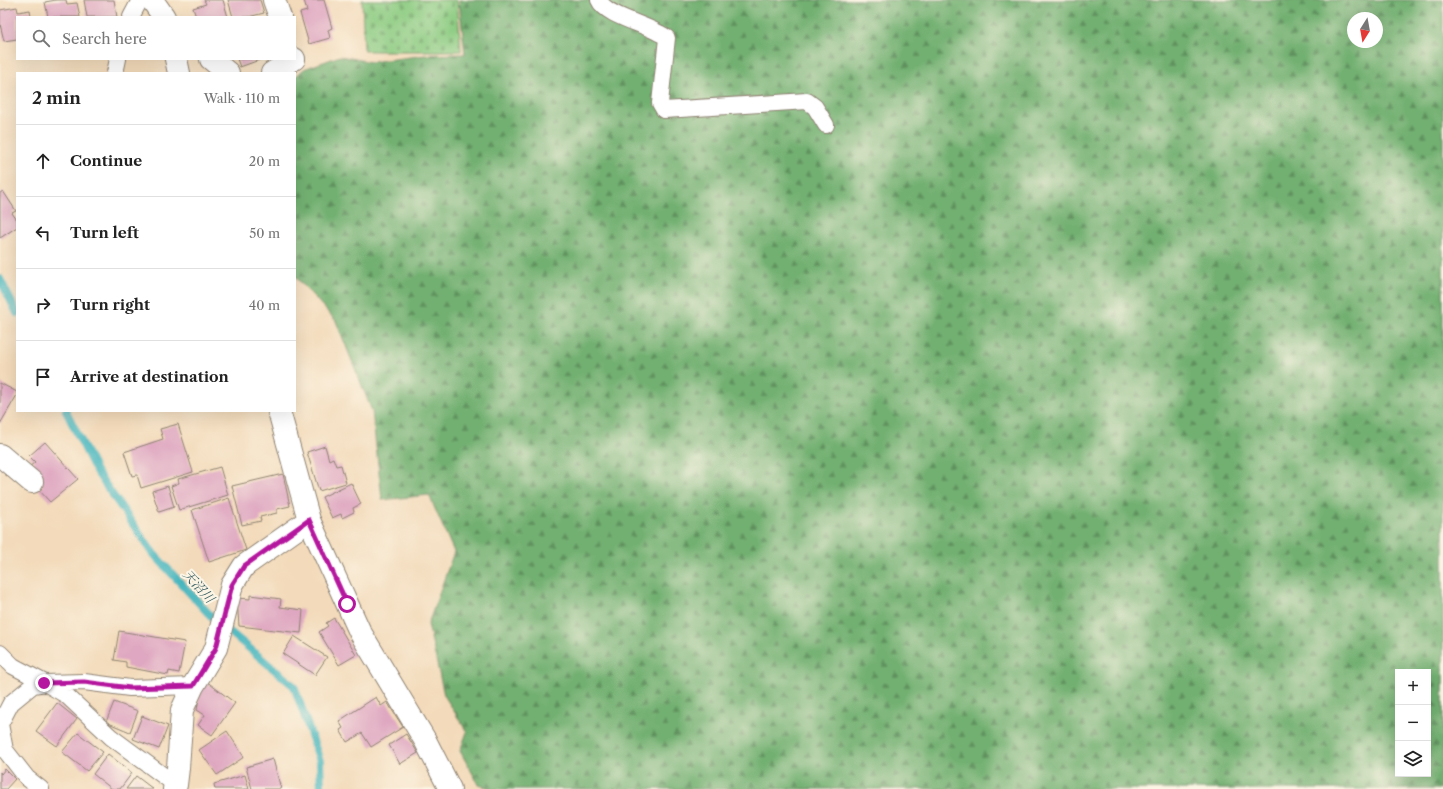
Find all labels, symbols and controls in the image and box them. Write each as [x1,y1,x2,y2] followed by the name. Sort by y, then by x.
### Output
[1347,12,1383,48] north arrow
[16,16,296,60] search box
[30,27,52,49] icon: search
[62,29,147,48] text: Search here
[32,88,81,108] text: 2 min
[204,90,280,106] text: Walk · 110 m
[32,150,54,172] icon: ahead
[70,151,142,170] text: Continue
[249,153,280,169] text: 20 m
[32,222,54,244] icon: left
[70,223,139,242] text: Turn left
[249,225,280,241] text: 50 m
[32,294,54,316] icon: right
[70,295,150,314] text: Turn right
[249,297,280,313] text: 40 m
[32,366,54,388] icon: arrive
[70,367,229,386] text: Arrive at destination
[180,566,219,607] water label: 天沼川
[338,595,356,613] route start
[1395,669,1431,777] map controls
[1395,669,1431,705] button: +
[35,674,53,692] route end
[1395,705,1431,741] button: −
[1395,741,1431,777] button: layers

